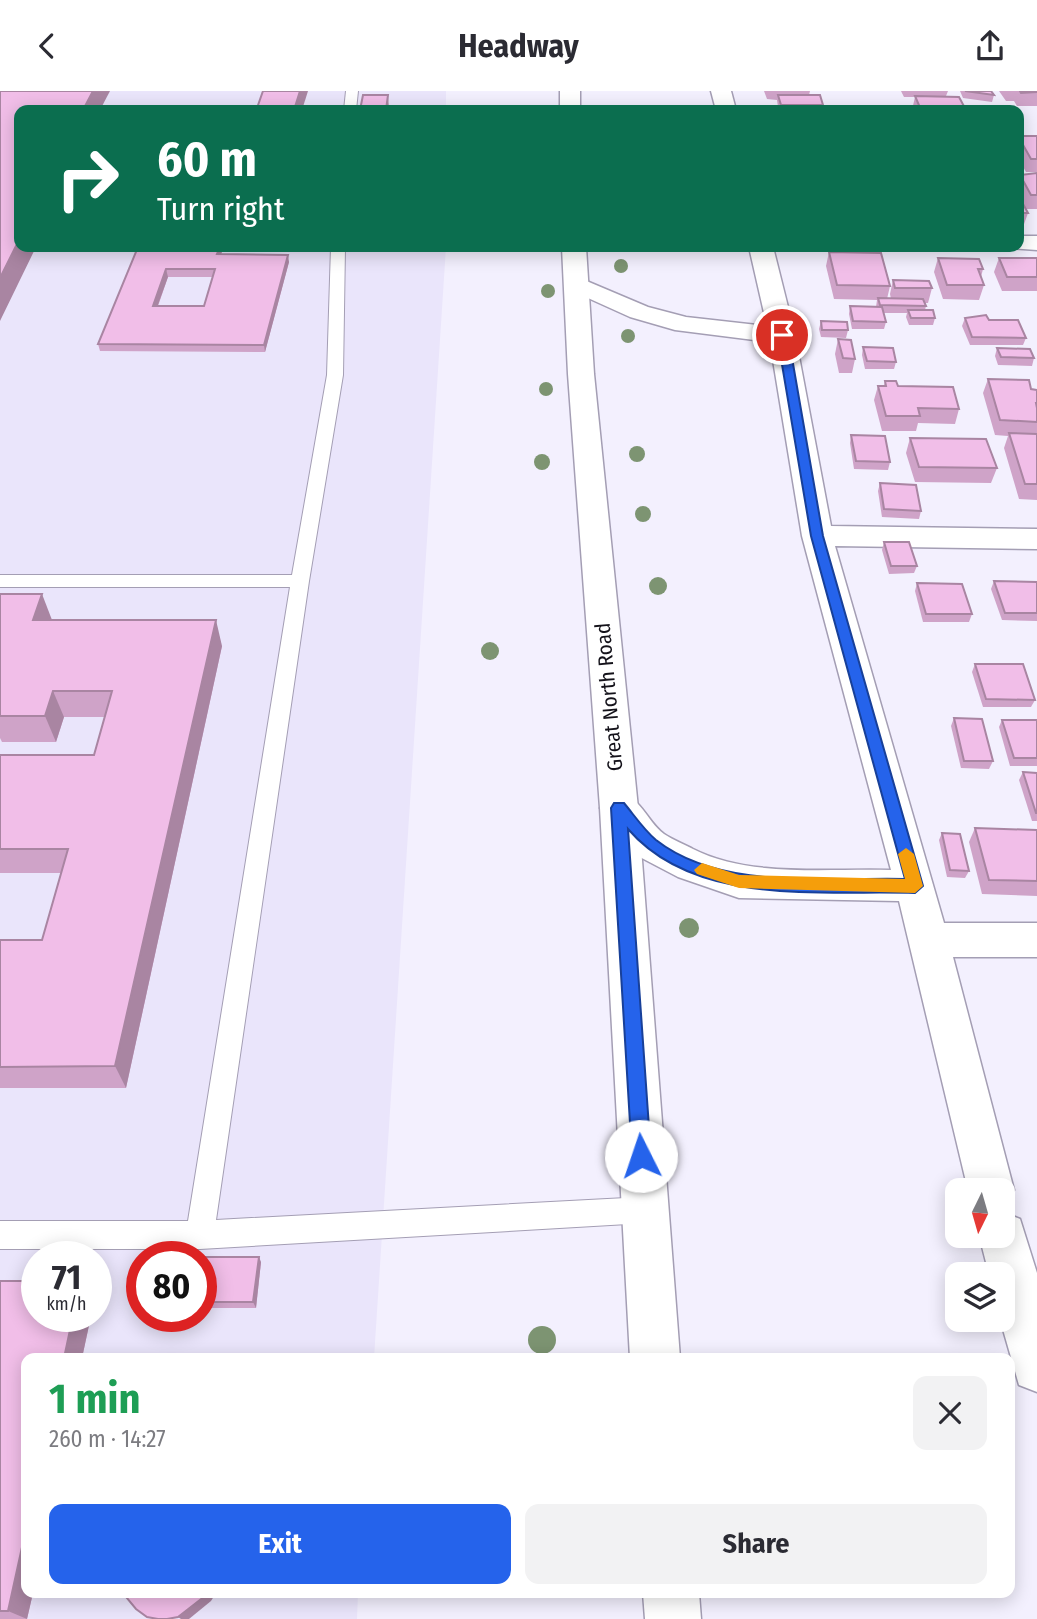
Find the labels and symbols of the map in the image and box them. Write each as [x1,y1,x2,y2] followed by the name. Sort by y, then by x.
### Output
[752,305,812,365] pin
[590,622,628,772] street label: Great North Road
[604,1119,678,1193] position arrow
[945,1178,1015,1248] north arrow
[126,1241,217,1332] speed limit sign: 80

